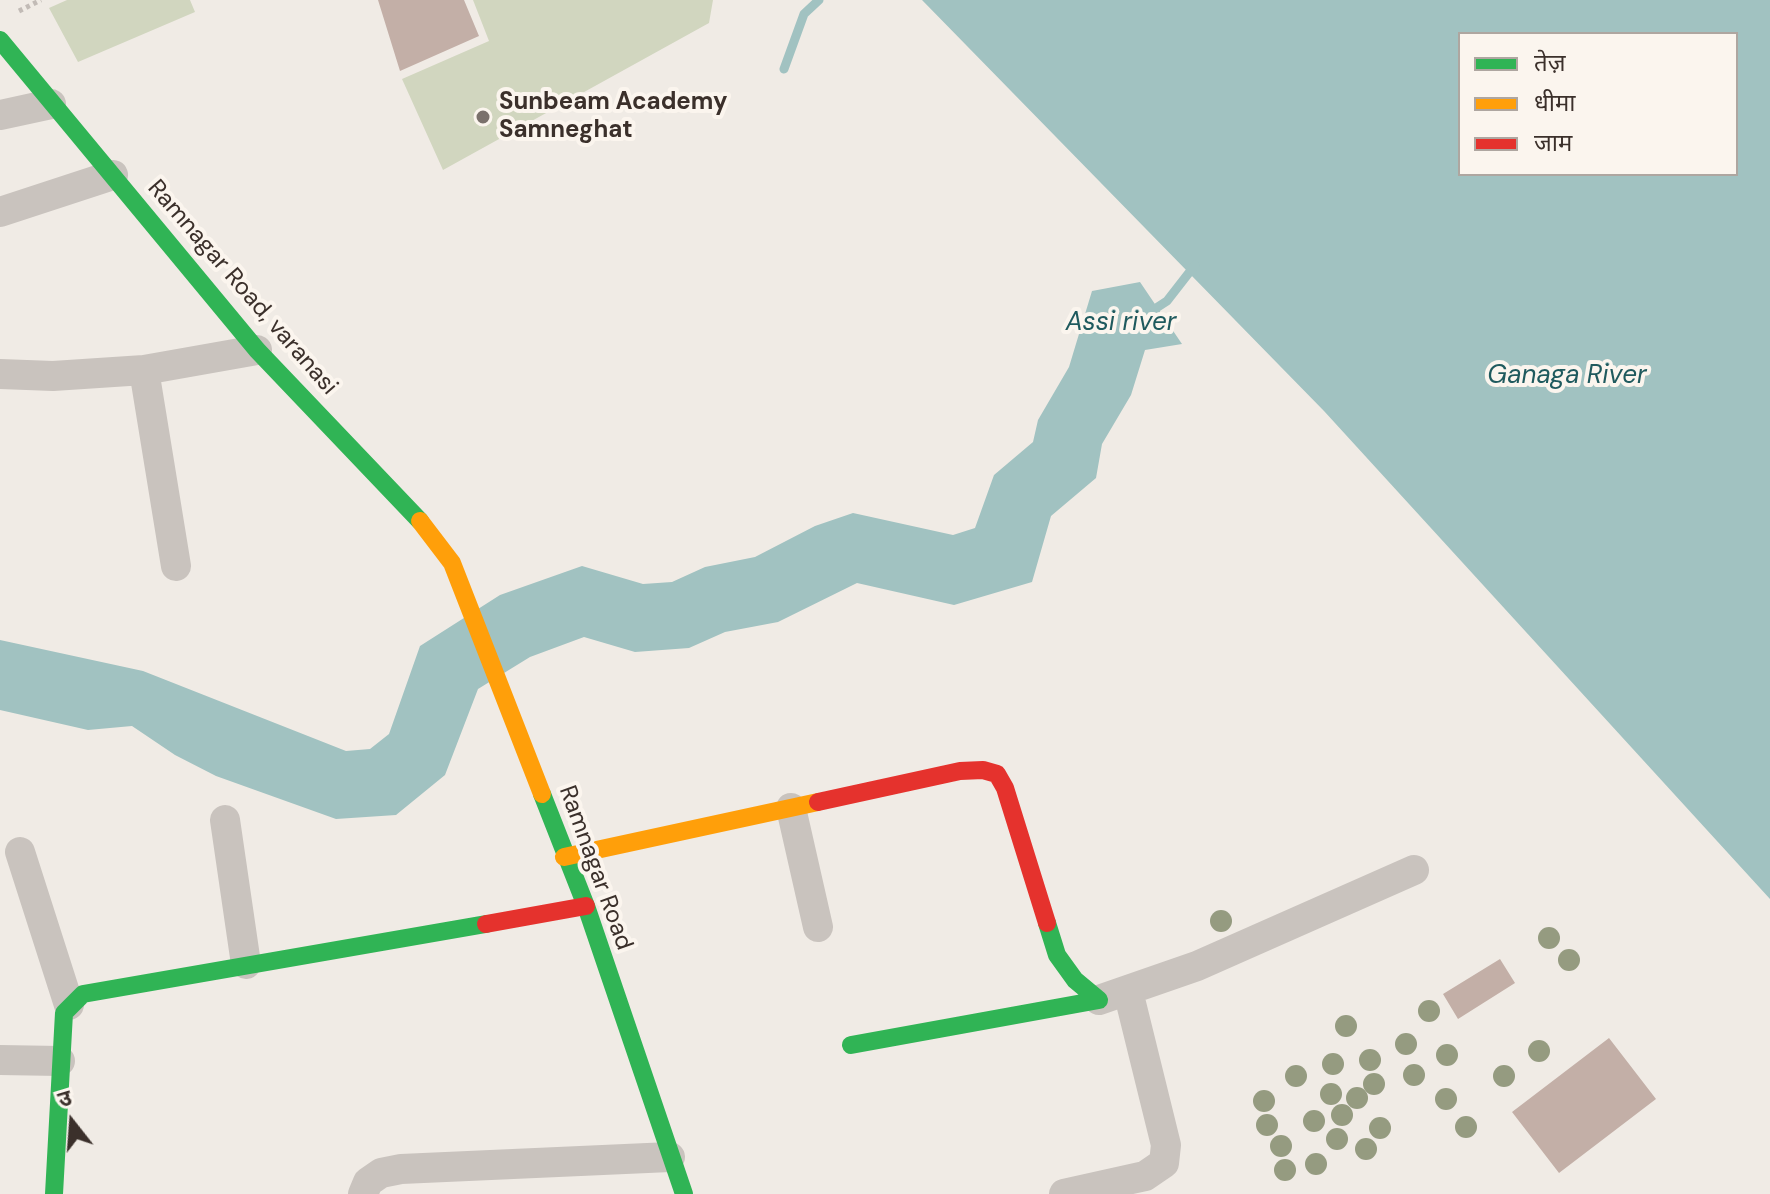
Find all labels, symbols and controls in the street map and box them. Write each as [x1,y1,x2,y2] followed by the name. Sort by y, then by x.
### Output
[1458,32,1738,176] legend
[1534,47,1566,78] text: तेज़
[1534,87,1576,118] text: धीमा
[499,89,727,145] place label: Sunbeam Academy Samneghat
[474,108,492,126] marker: Sunbeam Academy Samneghat
[1534,127,1572,158] text: जाम
[141,175,343,401] street label: Ramnagar Road, varanasi
[1066,307,1176,339] water label: Assi river
[1487,360,1647,392] water label: Ganaga River
[552,782,638,954] street label: Ramnagar Road
[32,1082,112,1162] north arrow
[54,1083,75,1114] text: उ

